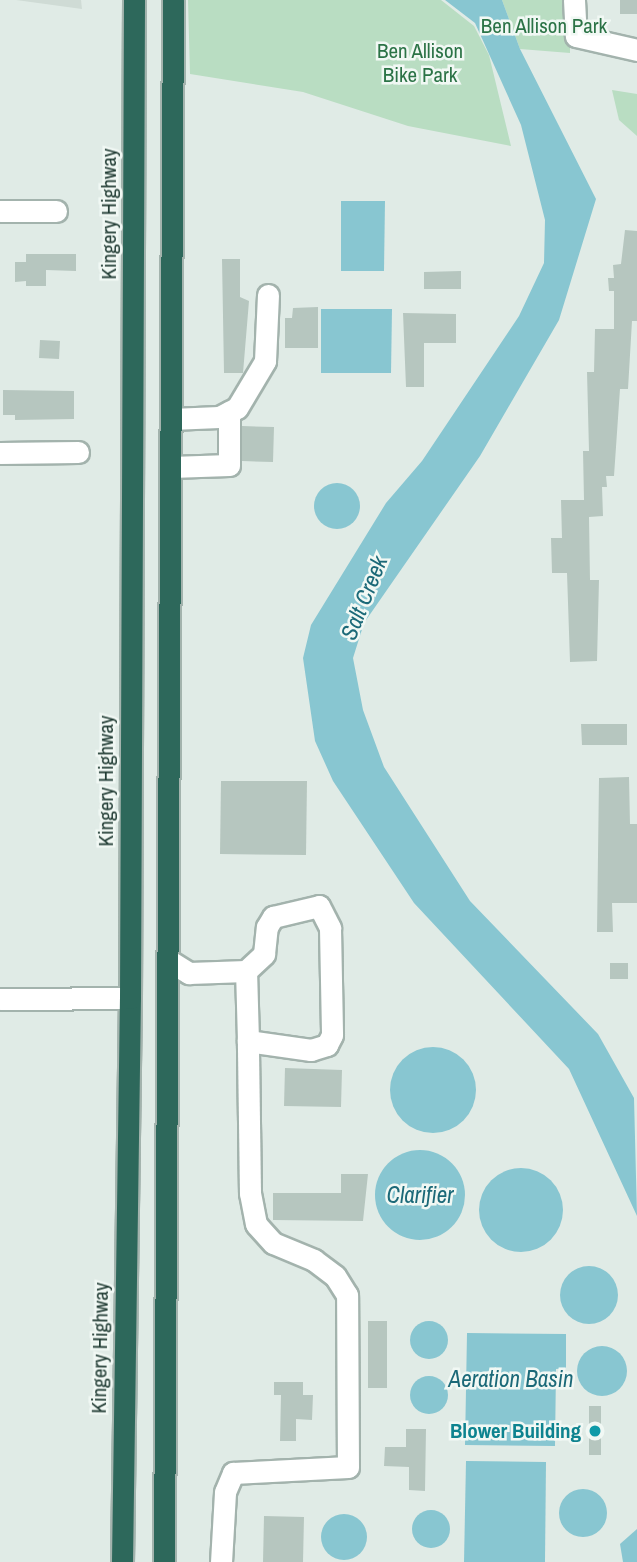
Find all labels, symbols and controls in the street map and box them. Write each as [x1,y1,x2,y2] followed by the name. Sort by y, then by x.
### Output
[480,13,608,39] park label: Ben Allison Park
[376,38,464,88] park label: Ben Allison Bike Park
[96,148,122,280] street label: Kingery Highway
[335,552,393,644] water label: Salt Creek
[93,715,119,847] street label: Kingery Highway
[386,1181,454,1209] water label: Clarifier
[86,1282,114,1414] street label: Kingery Highway
[449,1365,573,1393] water label: Aeration Basin
[450,1418,581,1444] place label: Blower Building
[587,1423,603,1439] marker: Blower Building

